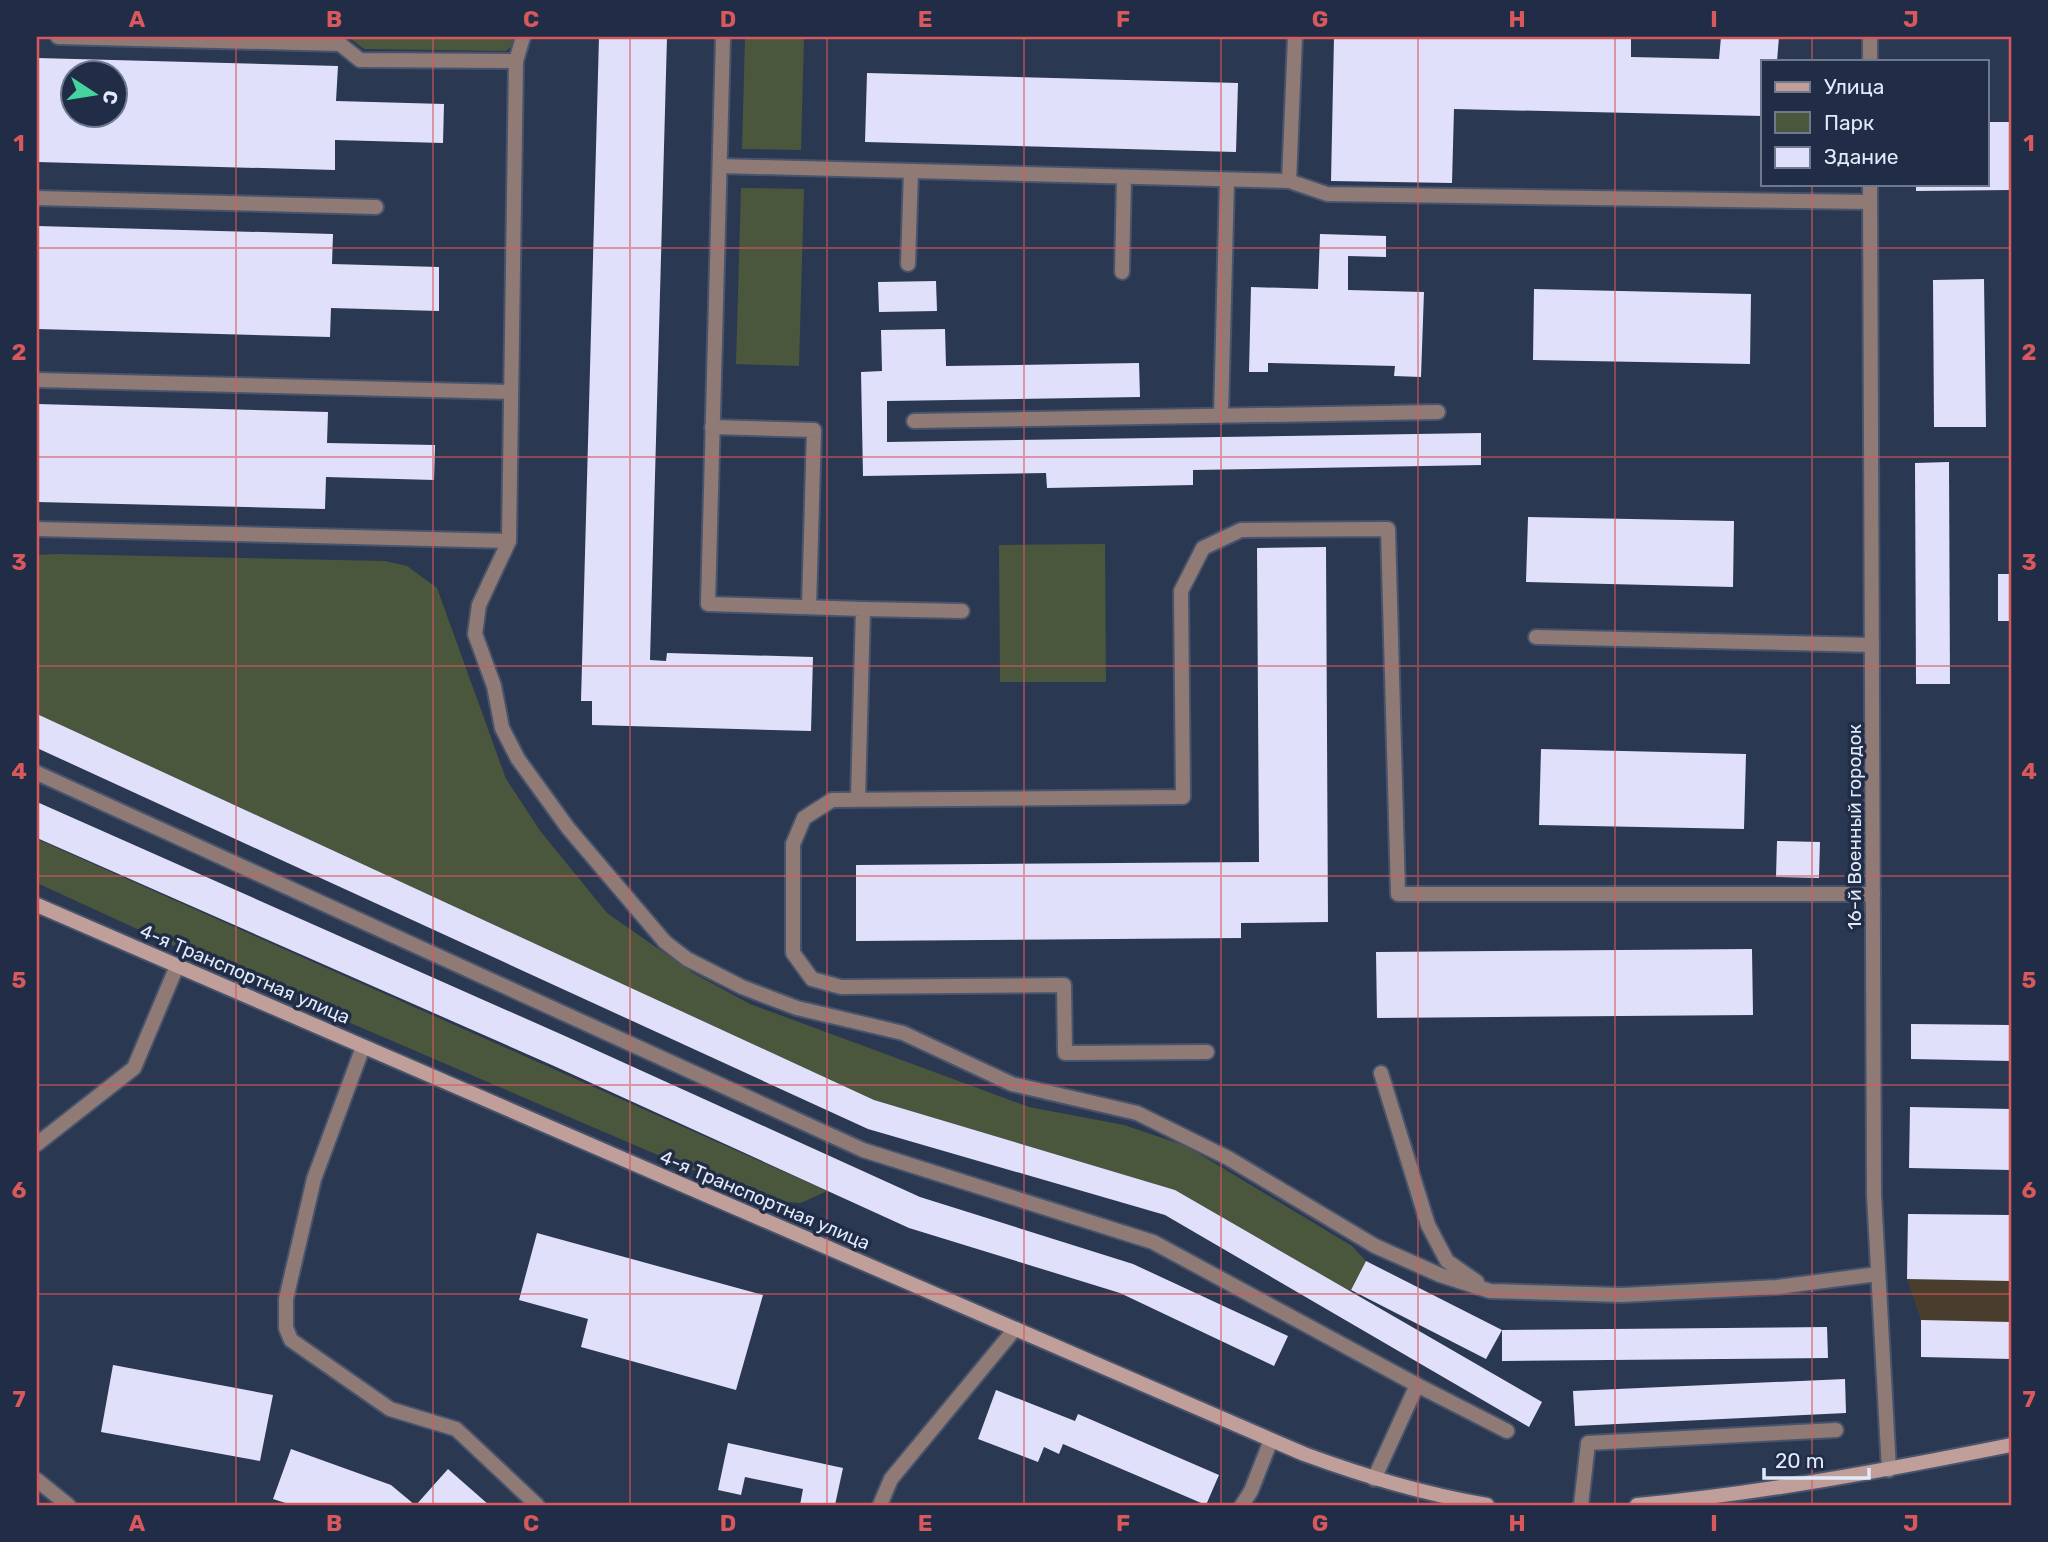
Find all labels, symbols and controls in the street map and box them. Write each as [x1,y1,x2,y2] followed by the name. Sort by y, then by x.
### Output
[129,5,146,33] text: A
[326,5,342,33] text: B
[523,5,539,33] text: C
[720,5,736,33] text: D
[918,5,932,33] text: E
[1116,5,1130,33] text: F
[1312,5,1328,33] text: G
[1508,5,1526,33] text: H
[1710,5,1718,33] text: I
[1903,5,1919,33] text: J
[60,60,130,130] north arrow
[1761,60,1988,186] legend
[1824,74,1884,99] text: Улица
[98,89,123,106] text: С
[1824,110,1874,135] text: Парк
[13,129,25,157] text: 1
[2023,129,2035,157] text: 1
[1824,144,1899,169] text: Здание
[12,338,26,366] text: 2
[2022,338,2036,366] text: 2
[11,548,27,576] text: 3
[2021,548,2037,576] text: 3
[1843,724,1866,930] street label: 16-й Военный городок
[11,757,27,785] text: 4
[2021,757,2037,785] text: 4
[137,919,353,1029] street label: 4-я Транспортная улица
[12,966,27,994] text: 5
[2022,966,2037,994] text: 5
[657,1145,873,1255] street label: 4-я Транспортная улица
[12,1176,27,1204] text: 6
[2022,1176,2037,1204] text: 6
[12,1385,26,1413] text: 7
[2022,1385,2036,1413] text: 7
[1764,1437,1870,1481] scale bar
[1775,1448,1824,1473] text: 20 m
[129,1509,146,1537] text: A
[326,1509,342,1537] text: B
[523,1509,539,1537] text: C
[720,1509,736,1537] text: D
[918,1509,932,1537] text: E
[1116,1509,1130,1537] text: F
[1312,1509,1328,1537] text: G
[1508,1509,1526,1537] text: H
[1710,1509,1718,1537] text: I
[1903,1509,1919,1537] text: J

